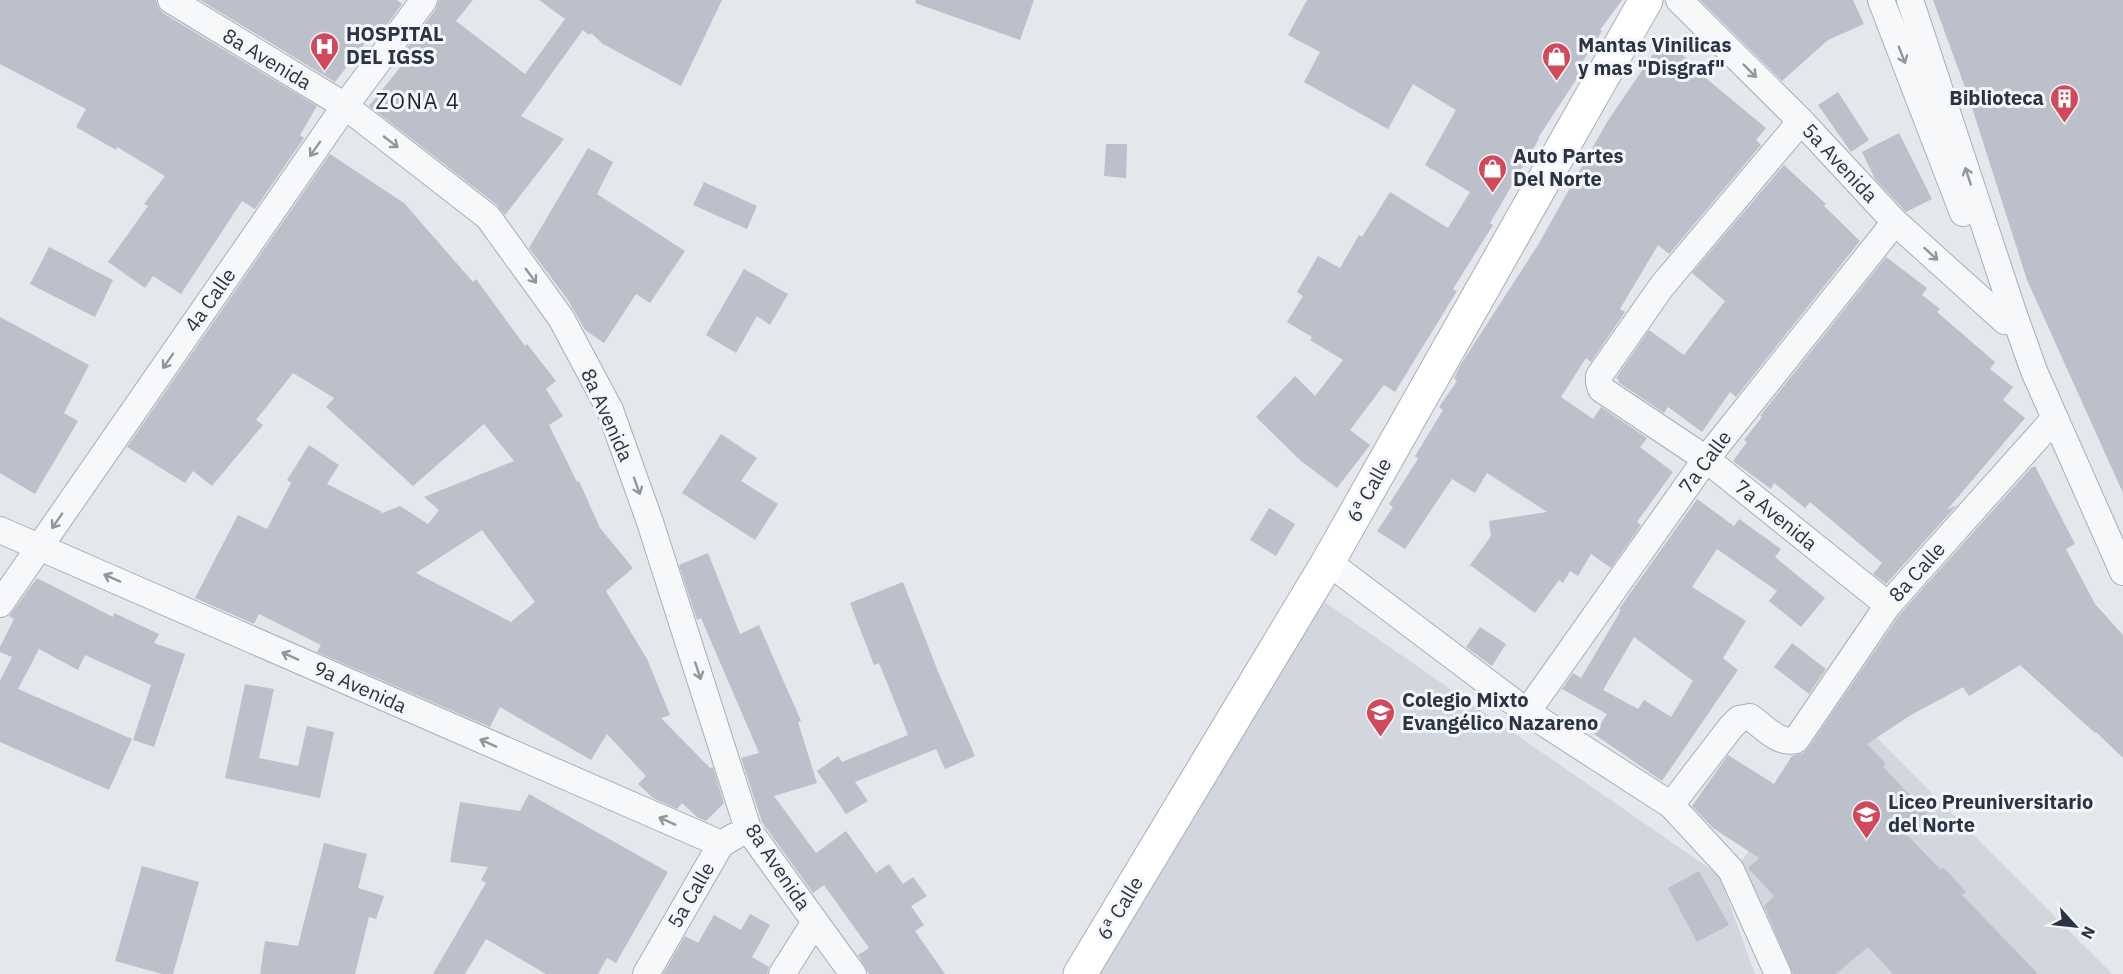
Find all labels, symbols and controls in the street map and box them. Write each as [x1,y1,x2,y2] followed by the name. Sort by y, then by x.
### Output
[346,20,444,70] place label: HOSPITAL DEL IGSS
[218,21,317,96] street label: 8a Avenida
[309,30,341,72] hospital icon: HOSPITAL DEL IGSS
[1578,31,1731,81] place label: Mantas Vinilicas y mas "Disgraf"
[1541,40,1573,82] shop icon: Mantas Vinilicas y mas "Disgraf"
[1897,45,1908,63] one-way arrow
[1743,63,1758,78] one-way arrow
[2049,82,2081,124] building icon: Biblioteca
[1949,84,2044,111] place label: Biblioteca
[375,86,461,115] district label: ZONA 4
[1797,117,1884,208] street label: 5a Avenida
[383,135,399,148] one-way arrow
[309,140,321,156] one-way arrow
[1513,142,1623,192] place label: Auto Partes Del Norte
[1476,152,1508,194] shop icon: Auto Partes Del Norte
[1962,167,1973,186] one-way arrow
[1923,247,1938,261] one-way arrow
[178,262,241,337] street label: 4a Calle
[525,267,537,283] one-way arrow
[162,352,174,368] one-way arrow
[575,364,640,466] street label: 8a Avenida
[1672,425,1737,499] street label: 7a Calle
[1340,453,1397,527] street label: 6ª Calle
[1729,473,1824,556] street label: 7a Avenida
[633,476,644,495] one-way arrow
[51,512,63,528] one-way arrow
[1882,536,1951,608] street label: 8a Calle
[103,572,121,584] one-way arrow
[282,650,300,662] one-way arrow
[309,654,411,719] street label: 9a Avenida
[693,661,704,680] one-way arrow
[1402,686,1598,736] place label: Colegio Mixto Evangélico Nazareno
[1365,696,1397,738] school or university icon: Colegio Mixto Evangélico Nazareno
[480,737,498,748] one-way arrow
[1888,788,2093,838] place label: Liceo Preuniversitario del Norte
[1851,798,1883,840] school or university icon: Liceo Preuniversitario del Norte
[658,815,677,826] one-way arrow
[740,818,817,916] street label: 8a Avenida
[661,857,720,933] street label: 5a Calle
[1090,871,1149,945] street label: 6ª Calle
[2045,896,2105,956] north arrow
[2077,923,2100,943] text: N

